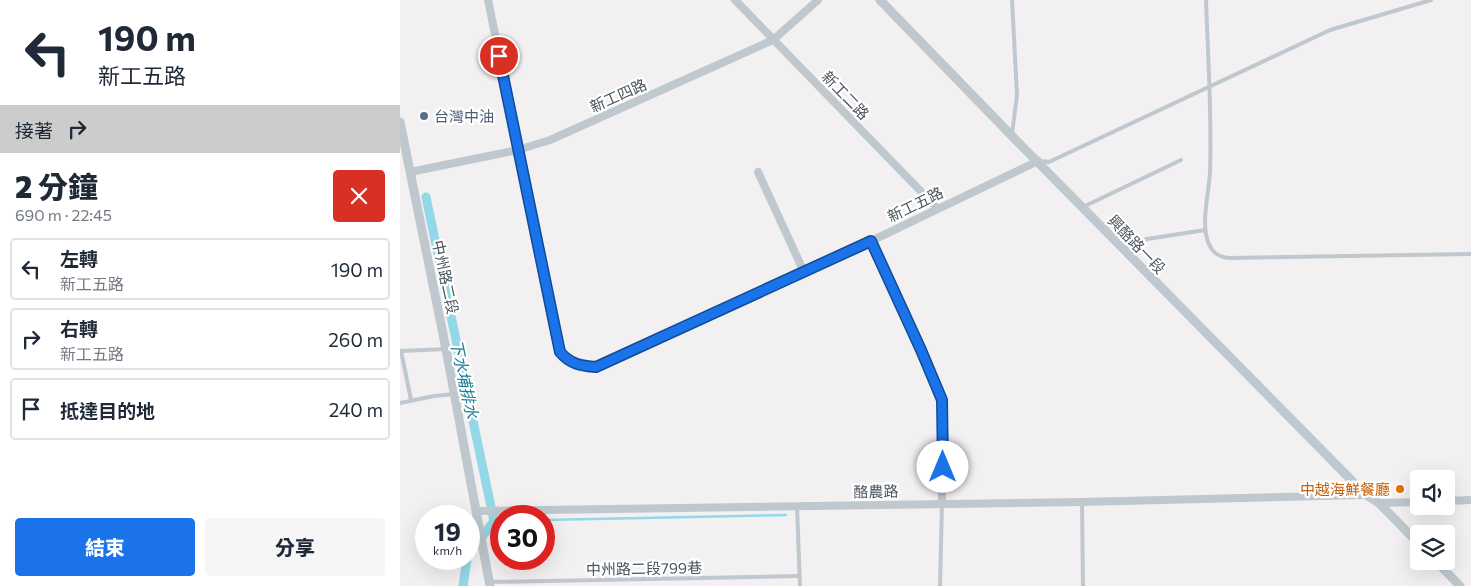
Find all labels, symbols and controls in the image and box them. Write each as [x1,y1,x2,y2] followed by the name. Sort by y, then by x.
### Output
[98,15,196,58] text: 190 m
[15,20,80,85] icon: left
[478,35,520,77] pin
[485,42,513,70] icon: arrive
[98,62,186,89] text: 新工五路
[819,67,873,123] street label: 新工二路
[587,75,649,115] street label: 新工四路
[434,107,494,125] place label: 台灣中油
[418,110,430,122] marker: 台灣中油
[63,115,91,143] icon: right
[15,119,53,142] text: 接著
[15,167,98,204] text: 2 分鐘
[333,170,385,222] button: close
[884,183,946,225] street label: 新工五路
[15,205,112,224] text: 690 m · 22:45
[1104,211,1170,277] street label: 興酪路一段
[429,238,463,316] street label: 中州路二段
[60,247,98,270] text: 左轉
[17,255,45,283] icon: left
[331,258,383,281] text: 190 m
[60,274,124,293] text: 新工五路
[60,317,98,340] text: 右轉
[17,325,45,353] icon: right
[328,328,383,351] text: 260 m
[447,338,483,421] water label: 下水埔排水
[60,344,124,363] text: 新工五路
[17,395,45,423] icon: arrive
[329,398,383,421] text: 240 m
[60,399,155,422] text: 抵達目的地
[916,440,968,492] position arrow
[1410,470,1455,570] map controls
[1410,470,1455,515] button: sound
[1300,480,1390,498] place label: 中越海鮮餐廳
[853,482,899,500] street label: 酪農路
[1394,483,1406,495] marker: 中越海鮮餐廳
[490,505,555,570] speed limit sign: 30
[434,516,461,546] text: 19
[15,518,195,576] button: 結束
[205,518,385,576] button: 分享
[1410,525,1455,570] button: layers
[433,543,462,557] text: km/h
[586,558,702,578] street label: 中州路二段799巷

